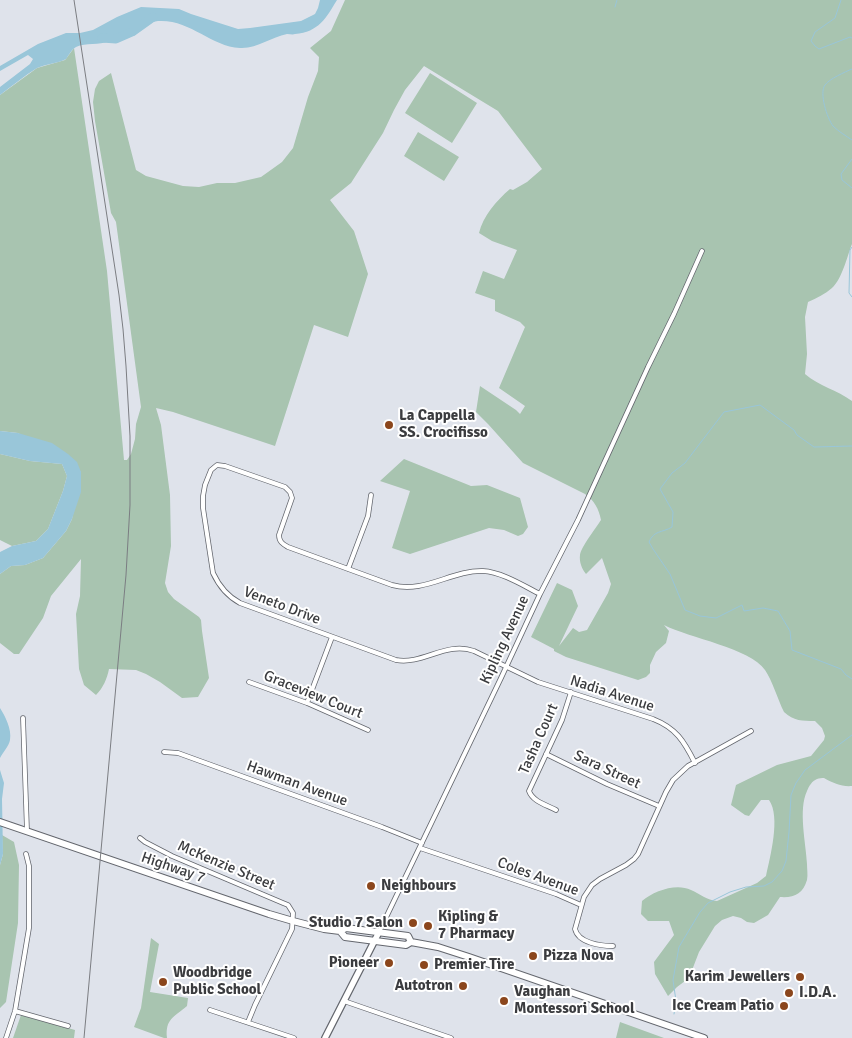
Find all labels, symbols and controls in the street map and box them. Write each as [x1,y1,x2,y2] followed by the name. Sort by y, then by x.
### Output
[399,407,488,442] place label: La Cappella SS. Crocifisso
[383,419,395,431] marker: La Cappella SS. Crocifisso
[241,583,323,629] street label: Veneto Drive
[477,593,533,687] street label: Kipling Avenue
[261,667,365,723] street label: Graceview Court
[568,672,656,716] street label: Nadia Avenue
[515,701,563,777] street label: Tasha Court
[571,747,643,793] street label: Sara Street
[244,757,350,811] street label: Hawman Avenue
[175,837,277,895] street label: McKenzie Street
[139,849,207,887] street label: Highway 7
[495,854,581,900] street label: Coles Avenue
[381,877,456,895] place label: Neighbours
[365,880,377,892] marker: Neighbours
[438,908,514,943] place label: Kipling & 7 Pharmacy
[309,914,403,932] place label: Studio 7 Salon
[407,917,419,929] marker: Studio 7 Salon
[422,920,434,932] marker: Kipling & 7 Pharmacy
[543,947,614,965] place label: Pizza Nova
[527,950,539,962] marker: Pizza Nova
[329,954,379,972] place label: Pioneer
[434,956,514,974] place label: Premier Tire
[383,957,395,969] marker: Pioneer
[418,959,430,971] marker: Premier Tire
[173,964,261,999] place label: Woodbridge Public School
[685,968,790,986] place label: Karim Jewellers
[794,971,806,983] marker: Karim Jewellers
[157,976,169,988] marker: Woodbridge Public School
[395,977,453,995] place label: Autotron
[457,980,469,992] marker: Autotron
[514,983,635,1018] place label: Vaughan Montessori School
[799,984,837,1002] place label: I.D.A.
[783,987,795,999] marker: I.D.A.
[498,995,510,1007] marker: Vaughan Montessori School
[672,997,774,1015] place label: Ice Cream Patio
[778,1000,790,1012] marker: Ice Cream Patio

